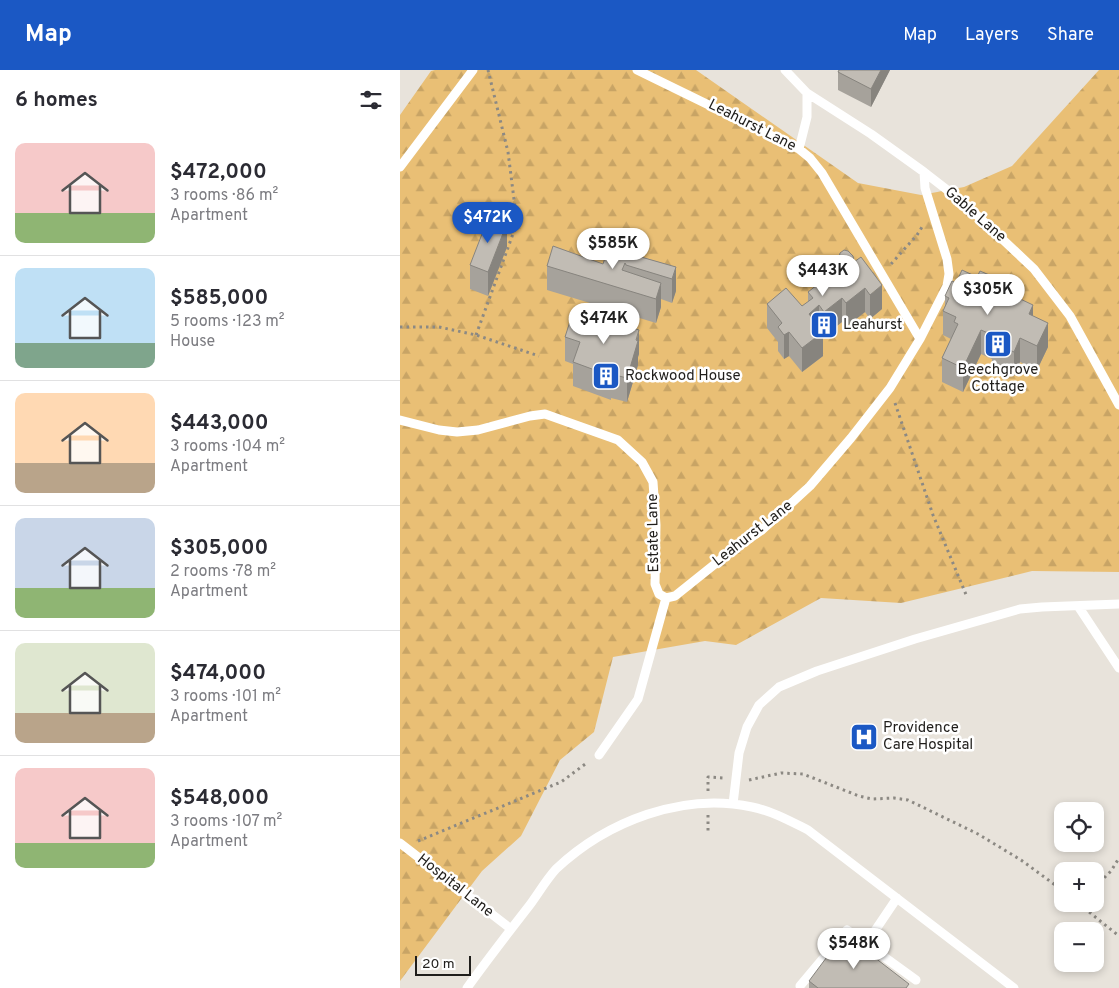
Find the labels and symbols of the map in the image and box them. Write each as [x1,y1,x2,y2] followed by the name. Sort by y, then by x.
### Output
[705,96,799,156] street label: Leahurst Lane
[940,183,1010,247] street label: Gable Lane
[453,202,523,244] pin: $472K
[578,228,648,270] pin: $585K
[788,254,858,297] pin: $443K
[953,274,1023,316] pin: $305K
[569,302,639,345] pin: $474K
[809,310,839,340] building icon: Leahurst
[843,316,903,335] place label: Leahurst
[983,329,1013,359] building icon: Beechgrove Cottage
[591,361,621,391] building icon: Rockwood House
[958,361,1038,397] place label: Beechgrove Cottage
[625,367,741,386] place label: Rockwood House
[644,493,664,573] street label: Estate Lane
[709,497,797,571] street label: Leahurst Lane
[883,719,973,755] place label: Providence Care Hospital
[849,722,879,752] hospital icon: Providence Care Hospital
[413,850,497,922] street label: Hospital Lane
[819,928,889,970] pin: $548K
[415,953,471,976] scale bar

